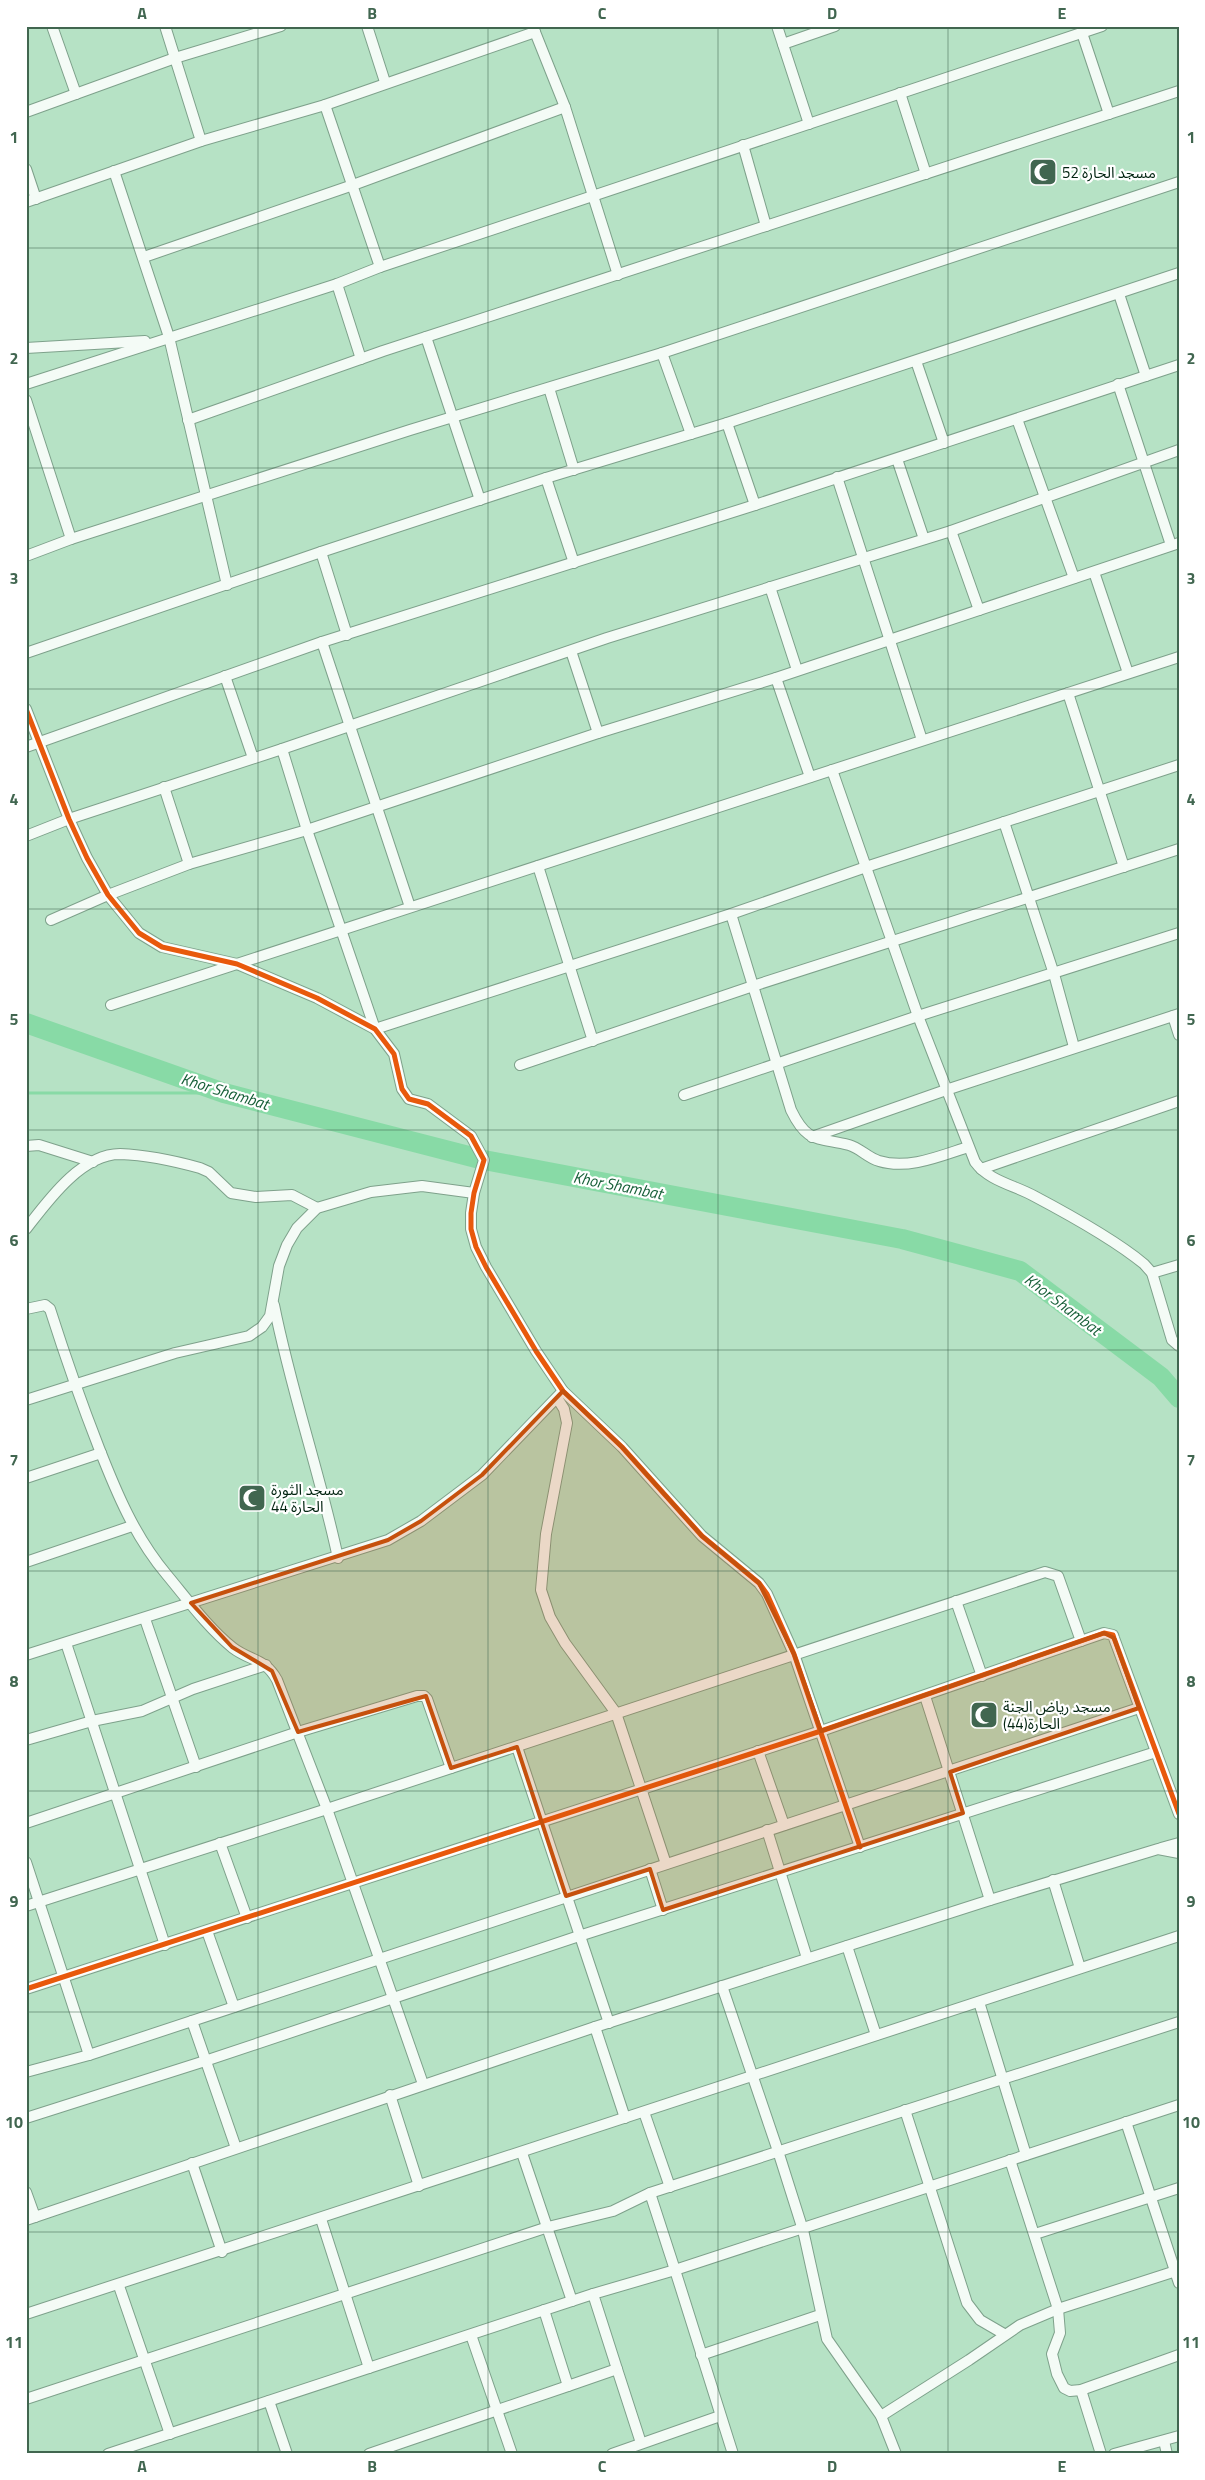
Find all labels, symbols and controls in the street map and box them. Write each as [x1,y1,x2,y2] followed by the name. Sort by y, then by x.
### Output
[137,1,147,25] text: A
[367,1,377,25] text: B
[598,1,607,25] text: C
[827,1,837,25] text: D
[1058,1,1067,25] text: E
[10,125,18,149] text: 1
[1187,125,1195,149] text: 1
[1028,157,1058,187] mosque icon: مسجد الحارة 52
[1062,161,1156,184] place label: مسجد الحارة 52
[10,346,18,370] text: 2
[1187,346,1195,370] text: 2
[10,566,18,590] text: 3
[1187,566,1195,590] text: 3
[10,787,19,811] text: 4
[1187,787,1196,811] text: 4
[10,1007,19,1031] text: 5
[1187,1007,1196,1031] text: 5
[178,1066,273,1116] water label: Khor Shambat
[571,1165,666,1206] water label: Khor Shambat
[10,1228,19,1252] text: 6
[1187,1228,1196,1252] text: 6
[1020,1267,1108,1342] water label: Khor Shambat
[10,1448,18,1472] text: 7
[1187,1448,1195,1472] text: 7
[271,1478,344,1518] place label: مسجد الثورة الحارة 44
[237,1483,267,1513] mosque icon: مسجد الثورة الحارة 44
[10,1669,19,1693] text: 8
[1187,1669,1196,1693] text: 8
[1003,1695,1111,1735] place label: مسجد رياض الجنة الحارة(44)
[969,1700,999,1730] mosque icon: مسجد رياض الجنة الحارة(44)
[10,1889,19,1913] text: 9
[1187,1889,1196,1913] text: 9
[5,2110,23,2134] text: 10
[1182,2110,1200,2134] text: 10
[5,2330,23,2354] text: 11
[1182,2330,1200,2354] text: 11
[137,2454,147,2478] text: A
[367,2454,377,2478] text: B
[598,2454,607,2478] text: C
[827,2454,837,2478] text: D
[1058,2454,1067,2478] text: E

